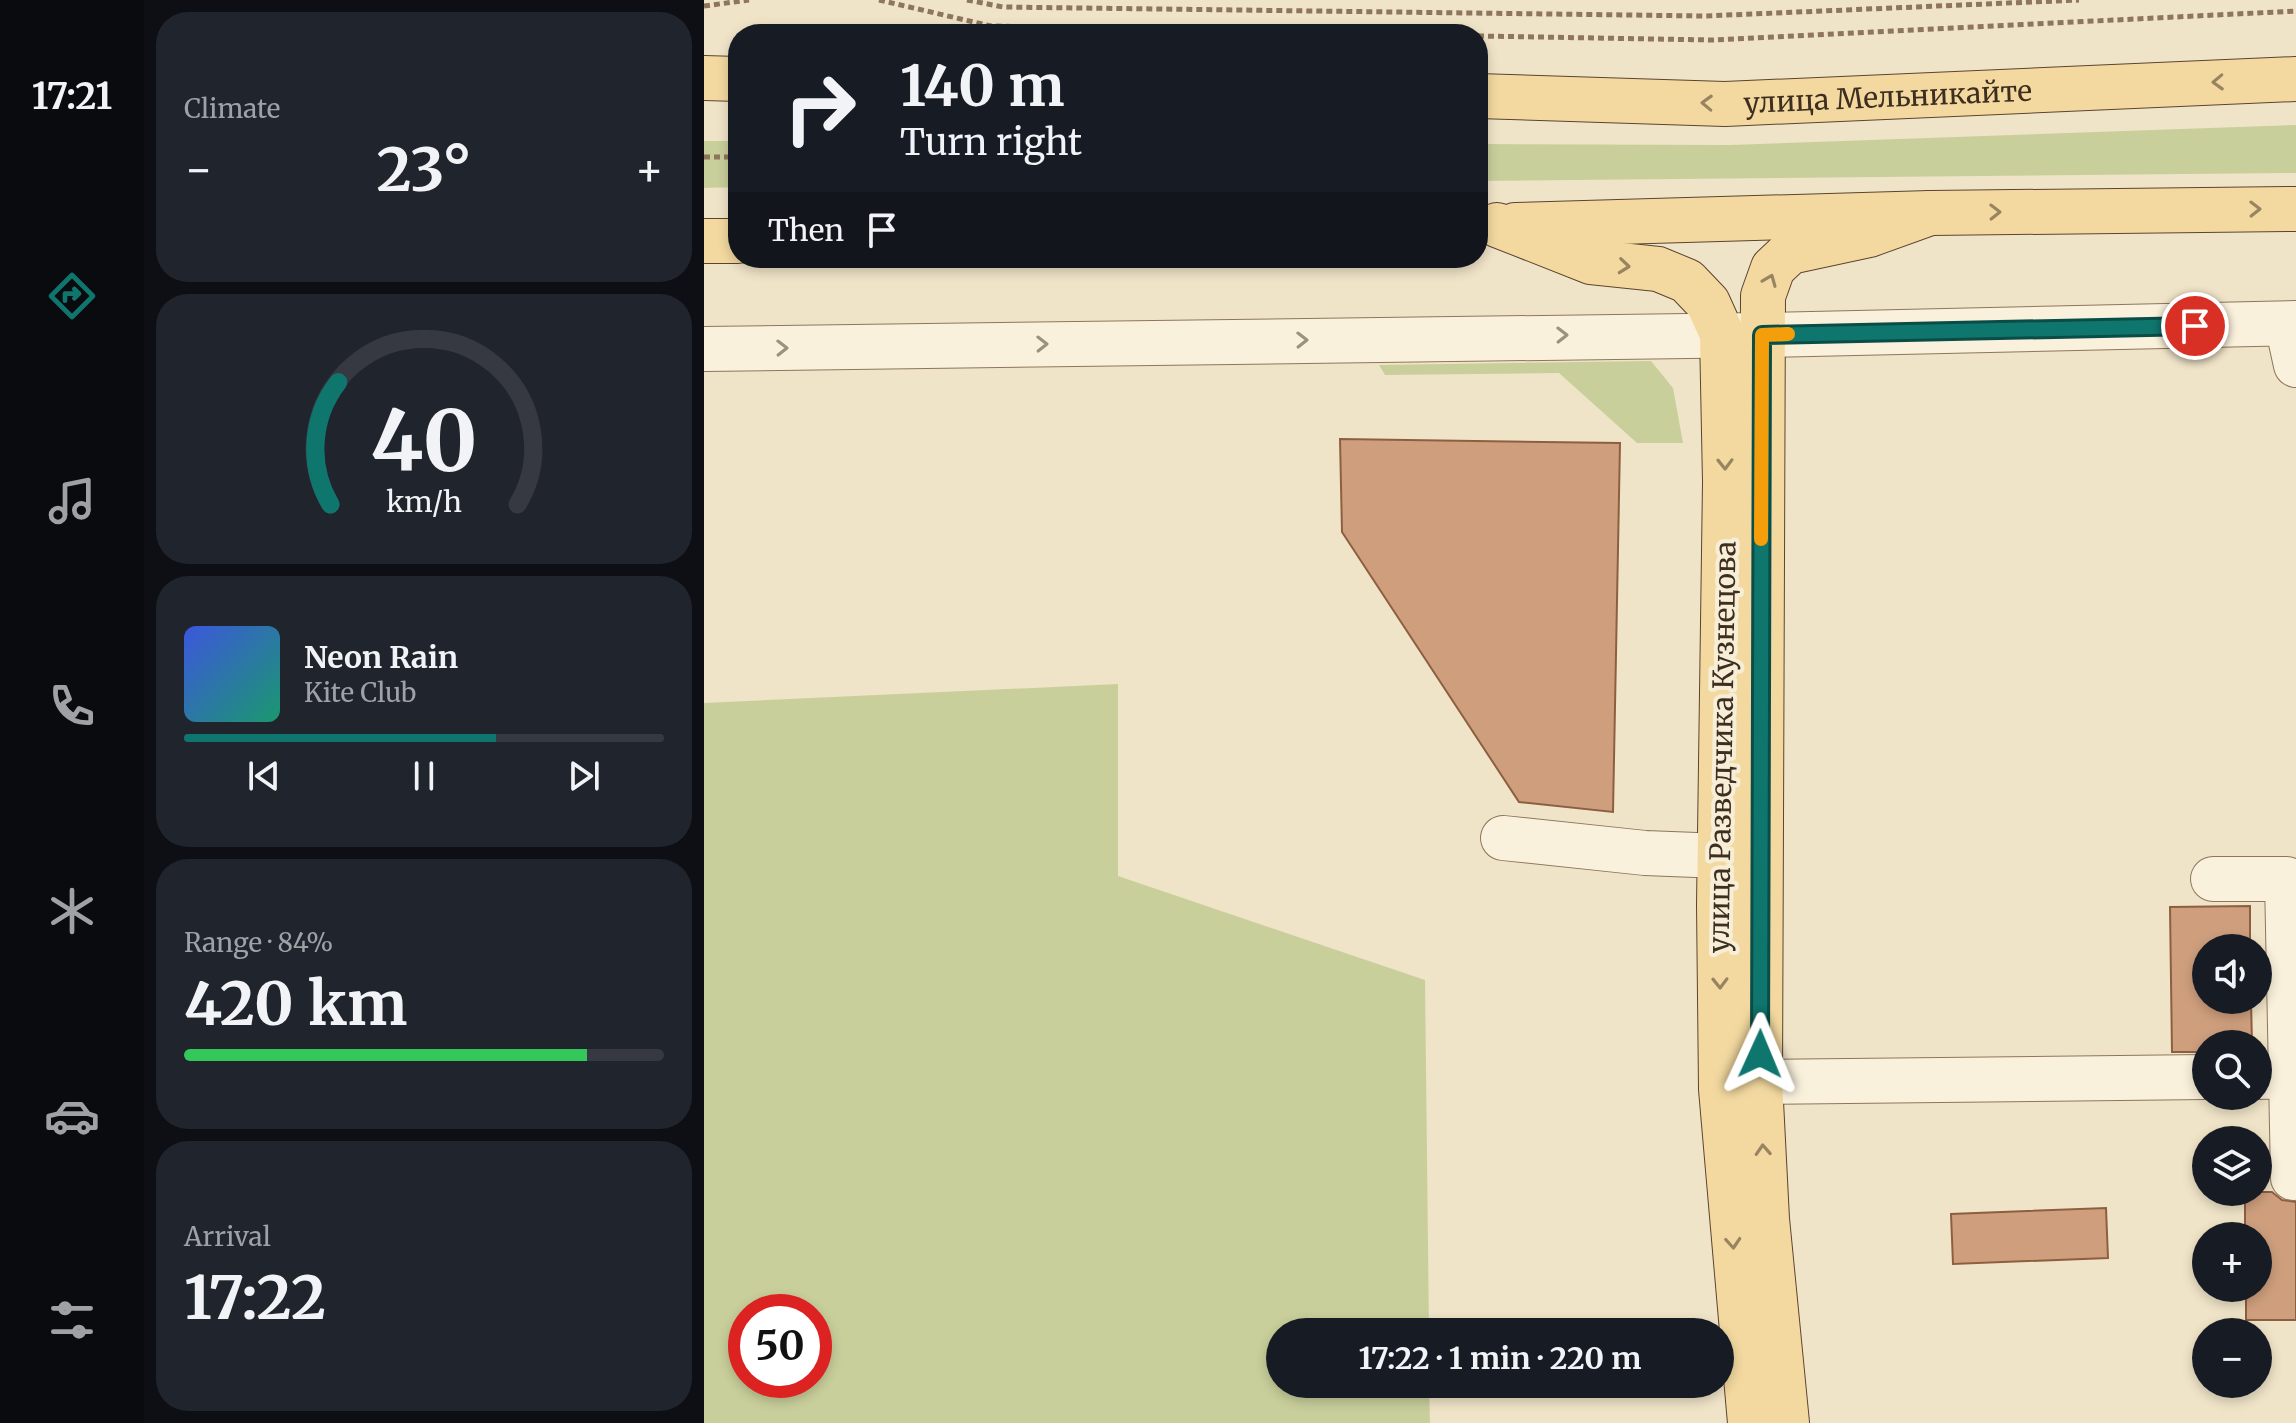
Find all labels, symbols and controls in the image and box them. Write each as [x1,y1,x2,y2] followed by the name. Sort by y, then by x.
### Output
[900,51,1065,121] text: 140 m
[768,56,872,160] icon: right
[1743,73,2033,121] street label: улица Мельникайте
[32,74,112,119] text: 17:21
[2211,74,2224,91] one-way arrow
[184,92,280,125] text: Climate
[1700,94,1713,112] one-way arrow
[900,120,1082,165] text: Turn right
[376,132,472,207] text: 23°
[184,142,213,197] text: −
[635,142,664,197] text: +
[2249,200,2262,218] one-way arrow
[1989,203,2002,221] one-way arrow
[860,208,904,252] icon: arrive
[768,211,844,249] text: Then
[1618,257,1631,274] one-way arrow
[44,268,100,324] icon: directions
[1760,274,1777,288] one-way arrow
[2161,292,2229,360] pin
[2173,304,2217,348] icon: arrive
[1556,327,1569,344] one-way arrow
[1296,331,1309,348] one-way arrow
[1036,335,1049,352] one-way arrow
[776,339,789,357] one-way arrow
[371,389,477,494] text: 40
[1716,458,1734,471] one-way arrow
[44,473,100,529] icon: music
[386,484,462,520] text: km/h
[1700,541,1744,953] street label: улица Разведчика Кузнецова
[304,638,458,676] text: Neon Rain
[304,676,416,709] text: Kite Club
[44,678,100,734] icon: phone
[242,754,286,798] icon: previous
[402,754,446,798] icon: pause
[562,754,606,798] icon: next
[44,883,100,939] icon: climate
[184,926,333,959] text: Range · 84%
[2192,934,2272,1398] map controls
[2192,934,2272,1014] button: sound
[184,966,407,1041] text: 420 km
[1711,977,1729,990] one-way arrow
[1718,1012,1802,1096] position arrow
[2192,1030,2272,1110] button: search
[44,1088,100,1144] icon: car
[2192,1126,2272,1206] button: layers
[1755,1143,1772,1156] one-way arrow
[184,1220,271,1253] text: Arrival
[2192,1222,2272,1302] button: +
[1724,1237,1741,1250] one-way arrow
[184,1260,326,1335] text: 17:22
[44,1292,100,1348] icon: filters
[728,1294,832,1398] speed limit sign: 50
[2192,1318,2272,1398] button: −
[1358,1339,1642,1377] text: 17:22 · 1 min · 220 m

